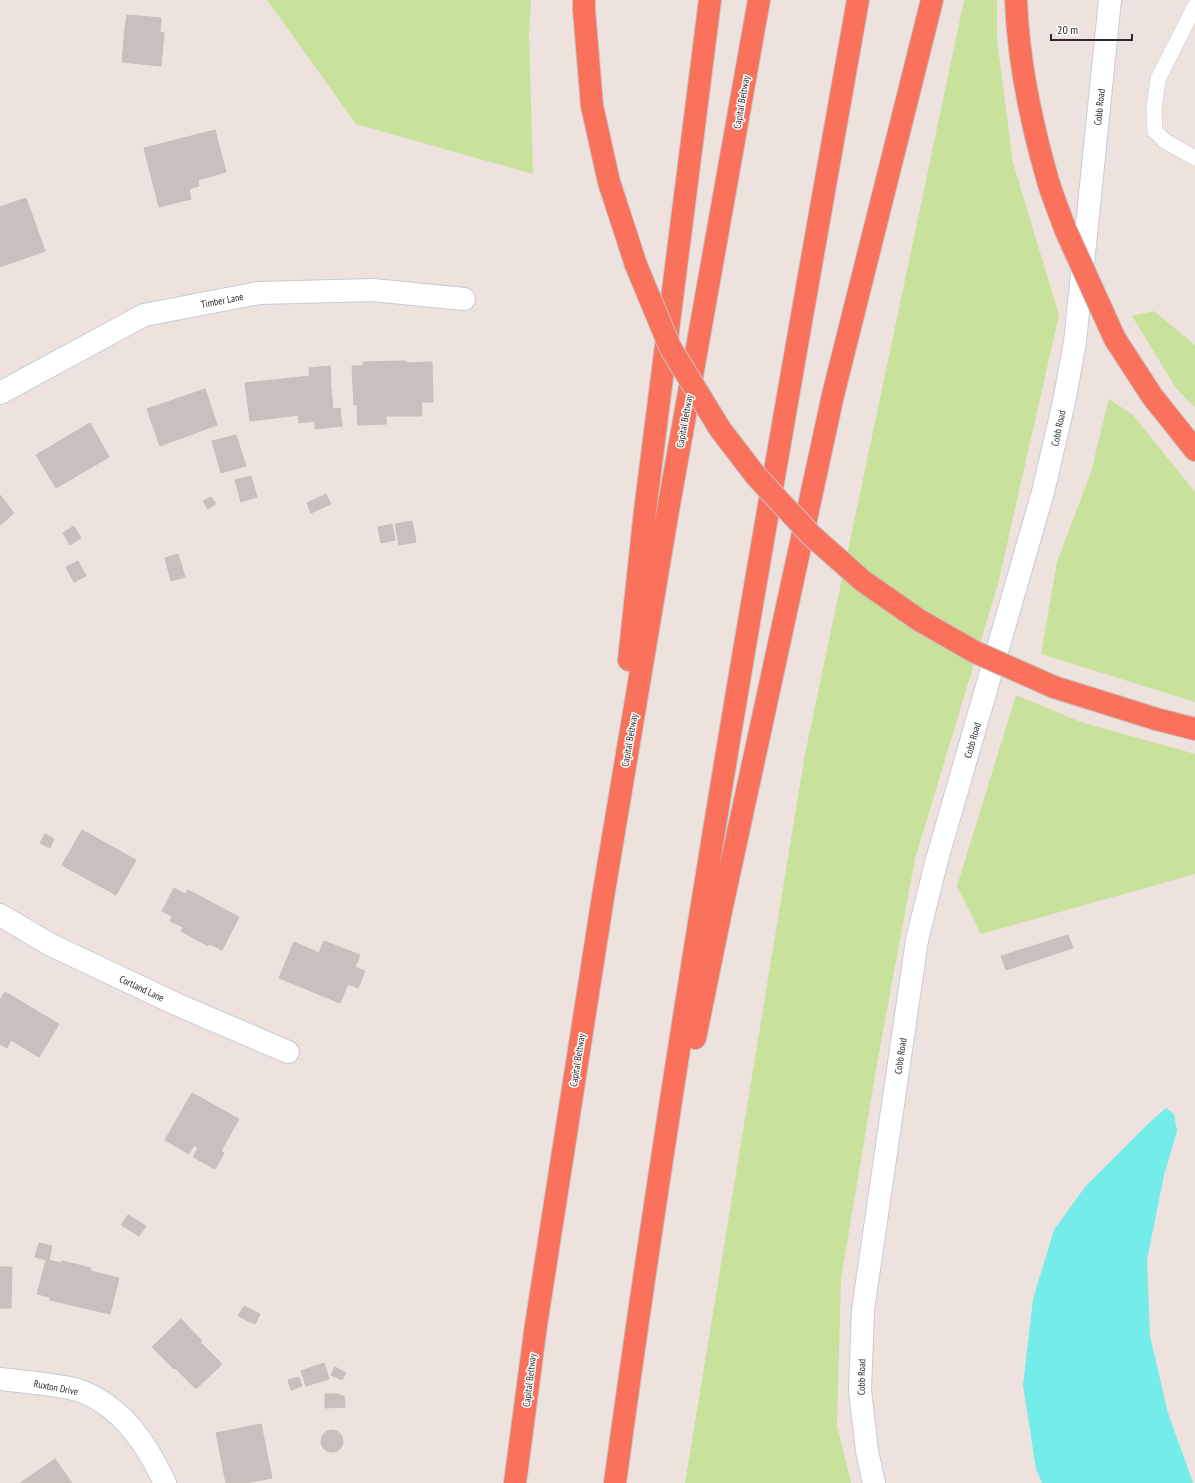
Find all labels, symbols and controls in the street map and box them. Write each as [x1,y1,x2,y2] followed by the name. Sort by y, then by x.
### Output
[1051,16,1132,42] scale bar
[1057,22,1078,37] text: 20 m
[730,74,753,130] street label: Capital Beltway
[1091,88,1108,126] street label: Cobb Road
[200,290,244,311] street label: Timber Lane
[673,393,696,449] street label: Capital Beltway
[1048,409,1069,447] street label: Cobb Road
[618,712,641,768] street label: Capital Beltway
[961,721,984,759] street label: Cobb Road
[117,972,166,1005] street label: Cortland Lane
[567,1032,588,1088] street label: Capital Beltway
[892,1037,909,1075] street label: Cobb Road
[520,1352,539,1408] street label: Capital Beltway
[855,1359,868,1395] street label: Cobb Road
[33,1377,79,1398] street label: Ruxton Drive

